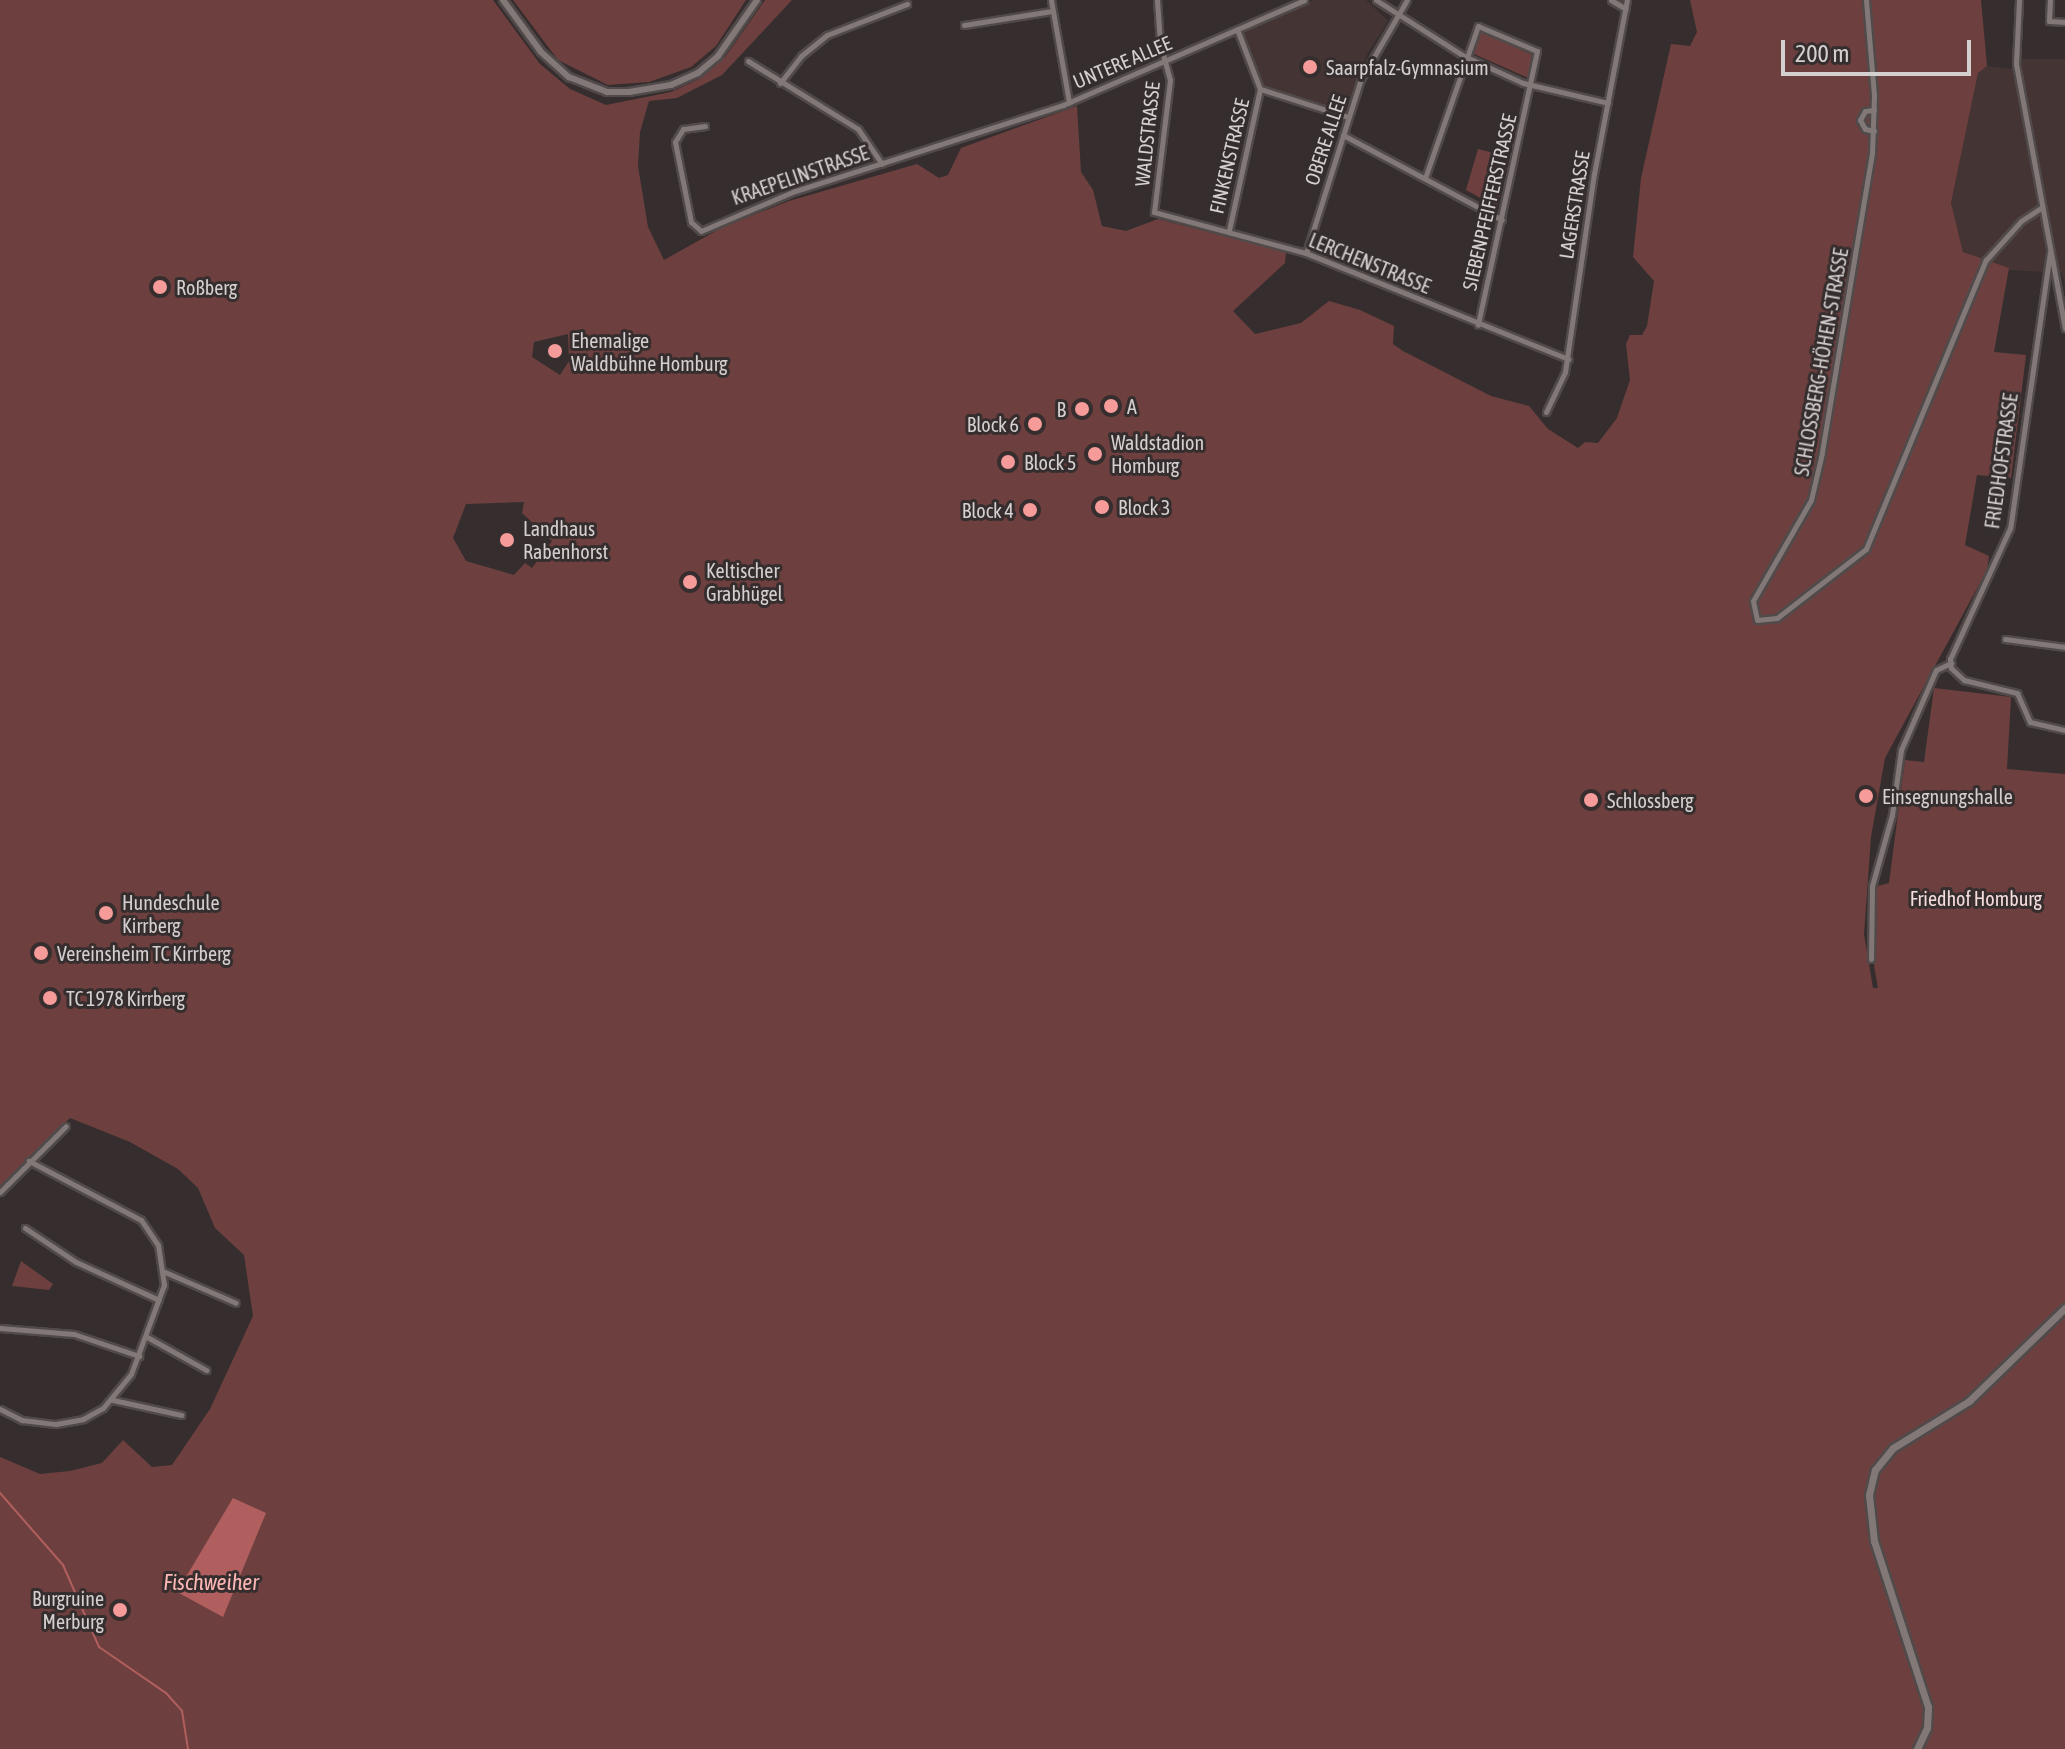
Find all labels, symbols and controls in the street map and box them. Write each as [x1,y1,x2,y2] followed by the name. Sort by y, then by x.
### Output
[1785,24,1975,74] scale bar
[1069,31,1175,93] street label: UNTERE ALLEE
[1795,40,1849,67] text: 200 m
[1326,55,1489,79] place label: Saarpfalz-Gymnasium
[1301,58,1319,76] marker: Saarpfalz-Gymnasium
[1130,80,1164,188] street label: WALDSTRASSE
[1299,92,1351,188] street label: OBERE ALLEE
[1204,96,1254,216] street label: FINKENSTRASSE
[1457,111,1521,293] street label: SIEBENPFEIFFERSTRASSE
[728,140,872,210] street label: KRAEPELINSTRASSE
[1554,149,1594,261] street label: LAGERSTRASSE
[1306,228,1434,298] street label: LERCHENSTRASSE
[1789,246,1853,478] street label: SCHLOSSBERG-HÖHEN-STRASSE
[176,275,237,299] place label: Roßberg
[151,278,169,296] marker: Roßberg
[571,328,728,375] place label: Ehemalige Waldbühne Homburg
[546,342,564,360] marker: Ehemalige Waldbühne Homburg
[1980,392,2022,530] street label: FRIEDHOFSTRASSE
[1127,394,1137,418] place label: A
[1057,397,1066,421] place label: B
[1102,397,1120,415] marker: A
[1073,400,1091,418] marker: B
[967,412,1019,436] place label: Block 6
[1026,415,1044,433] marker: Block 6
[1111,430,1204,477] place label: Waldstadion Homburg
[1086,445,1104,463] marker: Waldstadion Homburg
[1024,450,1076,474] place label: Block 5
[999,453,1017,471] marker: Block 5
[1118,495,1170,519] place label: Block 3
[962,498,1014,522] place label: Block 4
[1093,498,1111,516] marker: Block 3
[1021,501,1039,519] marker: Block 4
[523,516,608,563] place label: Landhaus Rabenhorst
[498,531,516,549] marker: Landhaus Rabenhorst
[706,558,783,605] place label: Keltischer Grabhügel
[681,573,699,591] marker: Keltischer Grabhügel
[1882,784,2013,808] place label: Einsegnungshalle
[1857,787,1875,805] marker: Einsegnungshalle
[1607,788,1694,812] place label: Schlossberg
[1582,791,1600,809] marker: Schlossberg
[1910,886,2042,910] park label: Friedhof Homburg
[122,890,220,937] place label: Hundeschule Kirrberg
[97,904,115,922] marker: Hundeschule Kirrberg
[57,941,231,965] place label: Vereinsheim TC Kirrberg
[32,944,50,962] marker: Vereinsheim TC Kirrberg
[66,986,185,1010] place label: TC 1978 Kirrberg
[41,989,59,1007] marker: TC 1978 Kirrberg
[163,1570,259,1596] water label: Fischweiher
[32,1586,104,1633] place label: Burgruine Merburg
[111,1601,129,1619] marker: Burgruine Merburg

